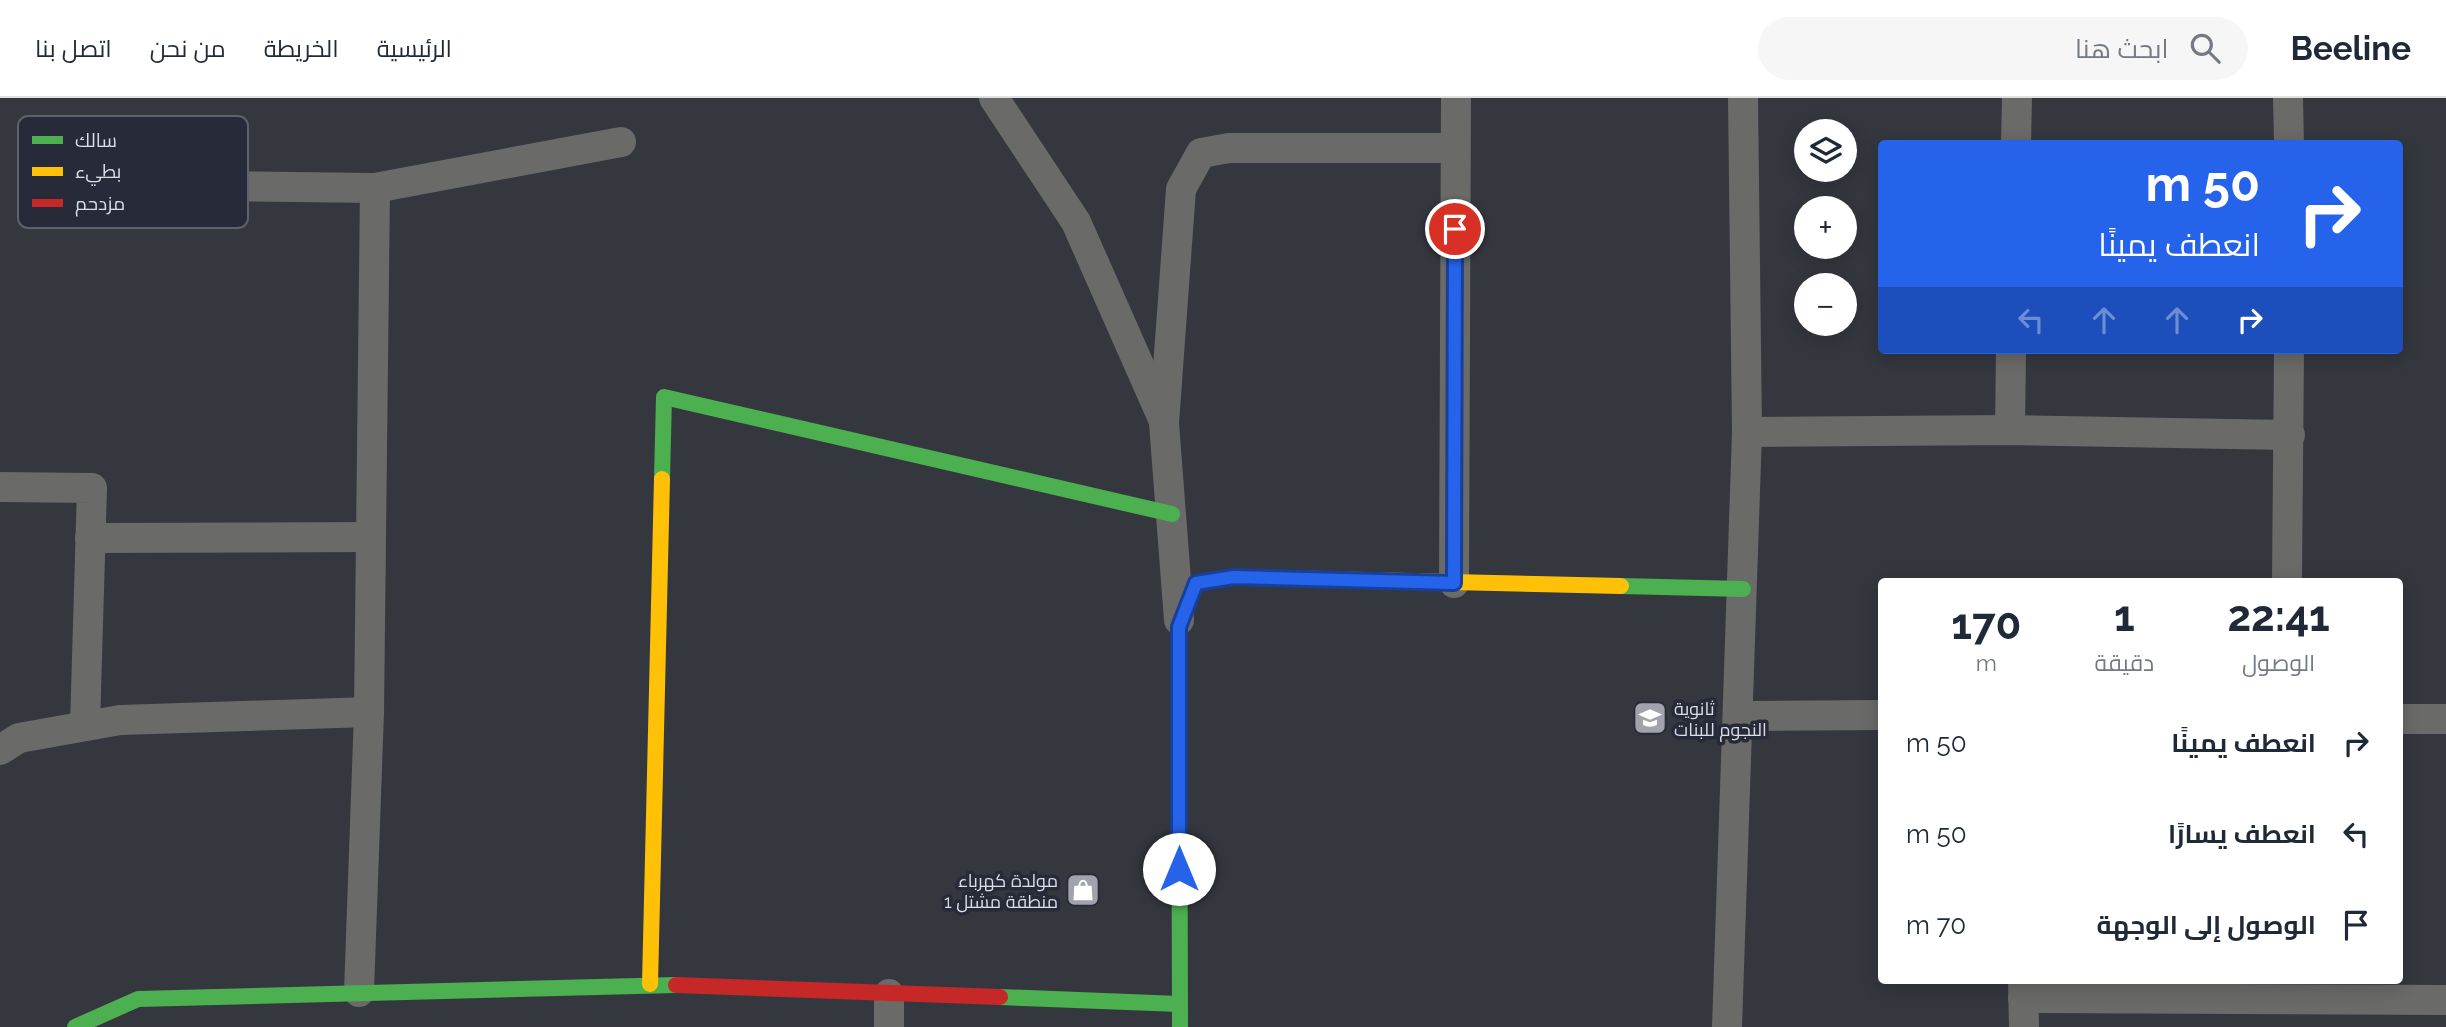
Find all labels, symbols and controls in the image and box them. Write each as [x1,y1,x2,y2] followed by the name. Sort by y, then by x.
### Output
[1758,17,2248,80] search box
[2186,29,2224,67] icon: search
[2290,29,2411,68] text: Beeline
[35,34,112,63] text: اتصل بنا
[150,34,226,63] text: من نحن
[264,34,339,63] text: الخريطة
[377,34,452,63] text: الرئيسية
[2075,34,2168,64] text: ابحث هنا
[18,116,248,228] legend
[1794,119,1857,336] map controls
[1794,119,1857,182] button: layers
[75,129,117,151] text: سالك
[2145,155,2260,212] text: 50 m
[75,160,121,186] text: بطيء
[2284,168,2375,259] icon: right
[75,192,125,217] text: مزدحم
[1794,196,1857,259] button: +
[1425,199,1485,259] pin
[1436,210,1474,248] icon: arrive
[2098,226,2260,263] text: انعطف يمينًا
[1794,273,1857,336] button: −
[2012,301,2050,339] icon: left
[2085,301,2123,339] icon: ahead
[2158,301,2196,339] icon: ahead
[2231,301,2269,339] icon: right
[2114,592,2135,641] text: 1
[2227,592,2330,641] text: 22:41
[1951,600,2021,649] text: 170
[1976,649,1997,676] text: m
[2094,649,2154,676] text: دقيقة
[2242,649,2315,676] text: الوصول
[1674,698,1767,742] place label: ثانوية النجوم للبنات
[1631,699,1669,737] school or university icon: ثانوية النجوم للبنات
[2337,724,2375,762] icon: right
[1906,728,1967,758] text: 50 m
[2171,728,2316,758] text: انعطف يمينًا
[2337,815,2375,853] icon: left
[1906,819,1967,849] text: 50 m
[2168,819,2316,849] text: انعطف يسارًا
[1142,832,1216,906] position arrow
[944,870,1058,913] place label: مولدة كهرباء منطقة مشتل 1
[1064,871,1102,909] shop icon: مولدة كهرباء منطقة مشتل 1
[2337,906,2375,944] icon: arrive
[1906,910,1966,940] text: 70 m
[2096,910,2316,940] text: الوصول إلى الوجهة

